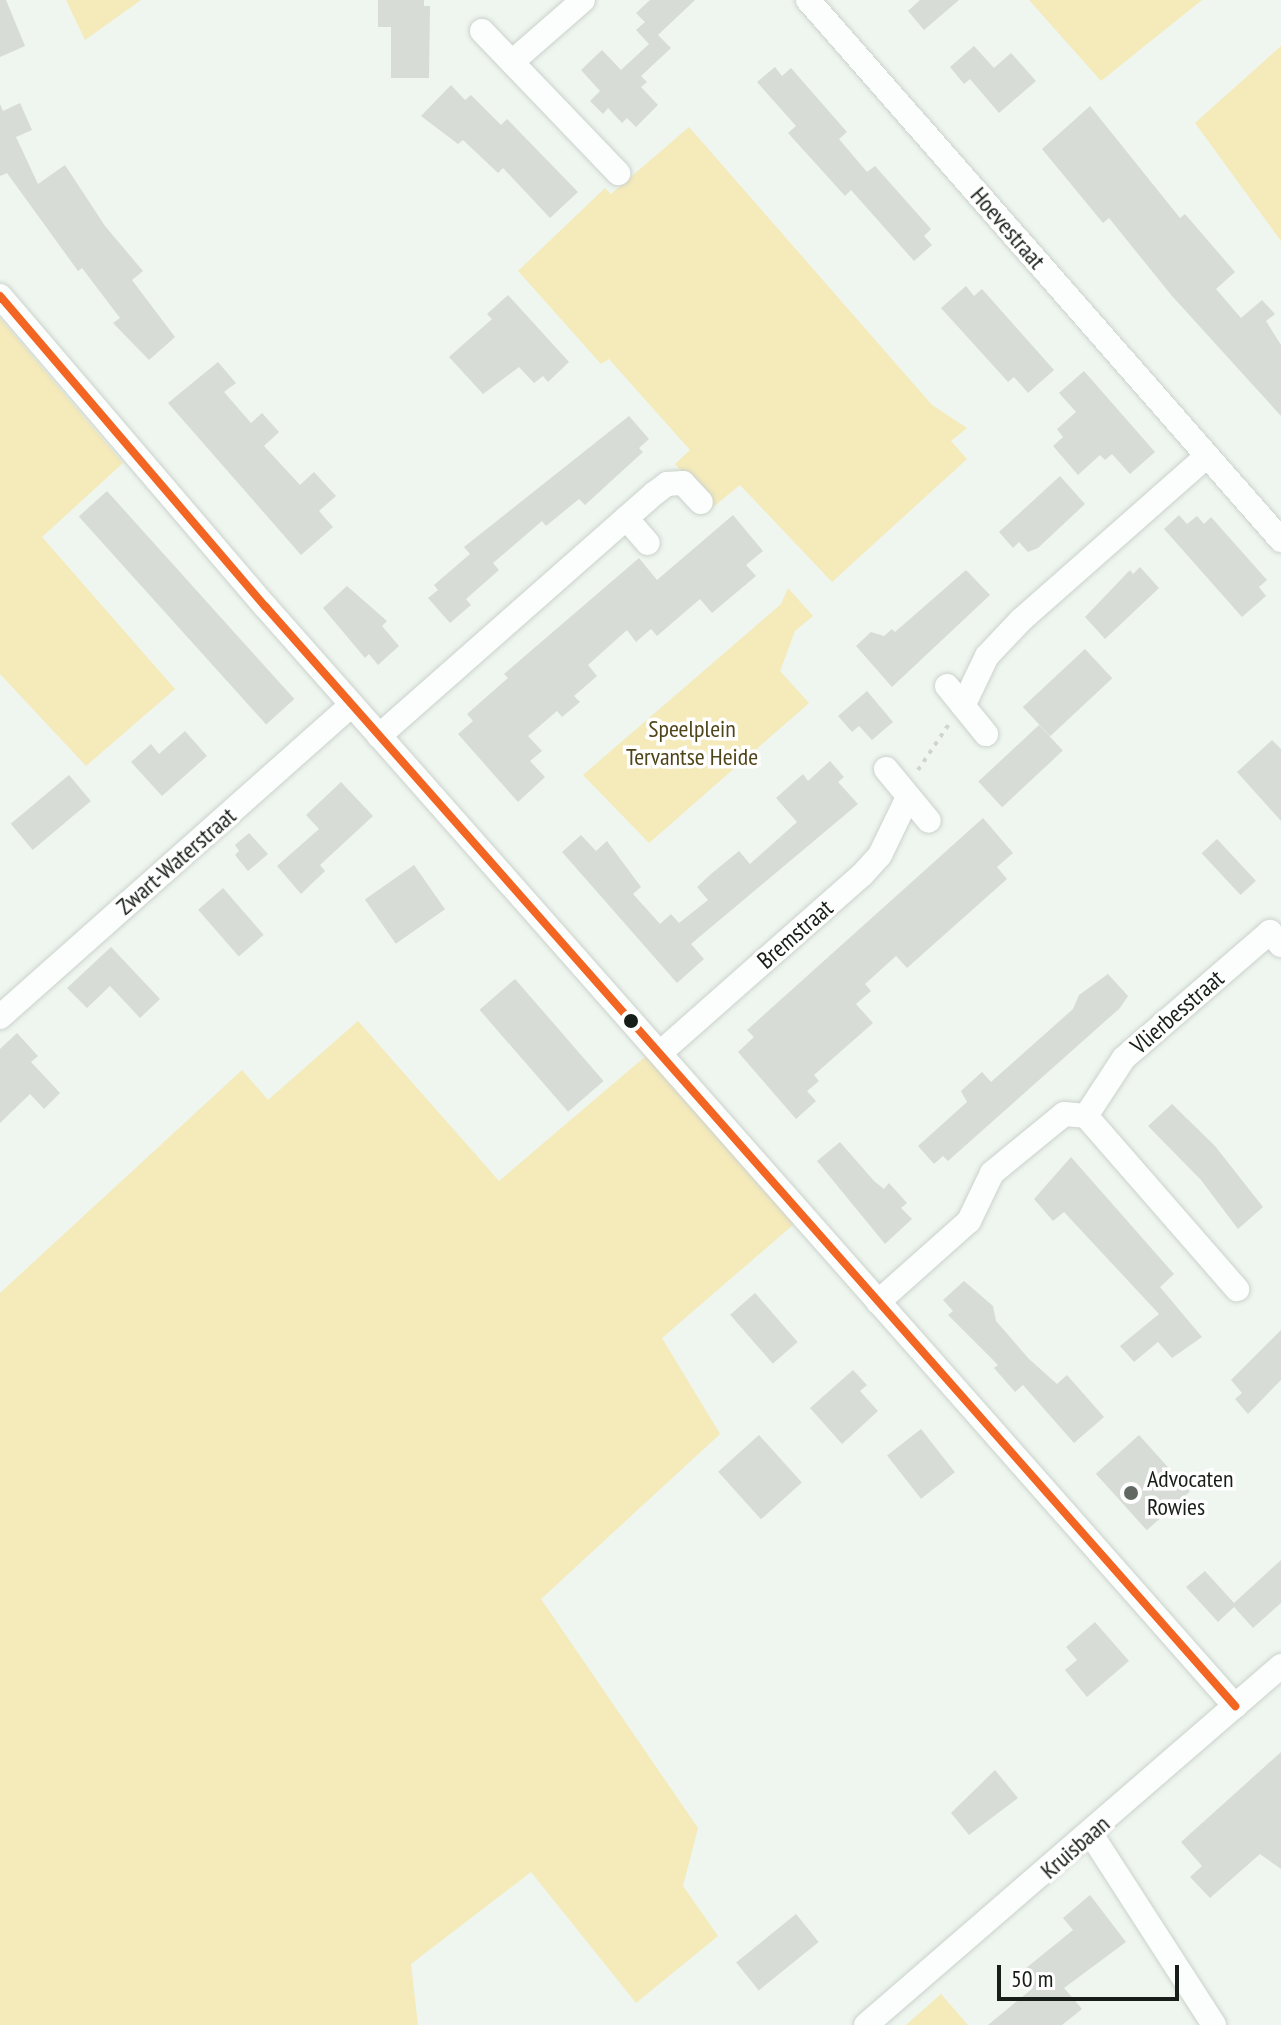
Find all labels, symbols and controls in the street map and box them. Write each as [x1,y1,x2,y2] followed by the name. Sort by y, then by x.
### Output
[965,181,1051,275] street label: Hoevestraat
[626,715,758,771] park label: Speelplein Tervantse Heide
[110,801,242,921] street label: Zwart-Waterstraat
[751,893,839,975] street label: Bremstraat
[1125,964,1229,1060] street label: Vlierbesstraat
[623,1013,639,1029] unlabelled marker
[1147,1465,1233,1521] place label: Advocaten Rowies
[1122,1484,1140,1502] marker: Advocaten Rowies
[1035,1809,1115,1885] street label: Kruisbaan
[1001,1949,1183,1999] scale bar
[1011,1963,1053,1994] text: 50 m

